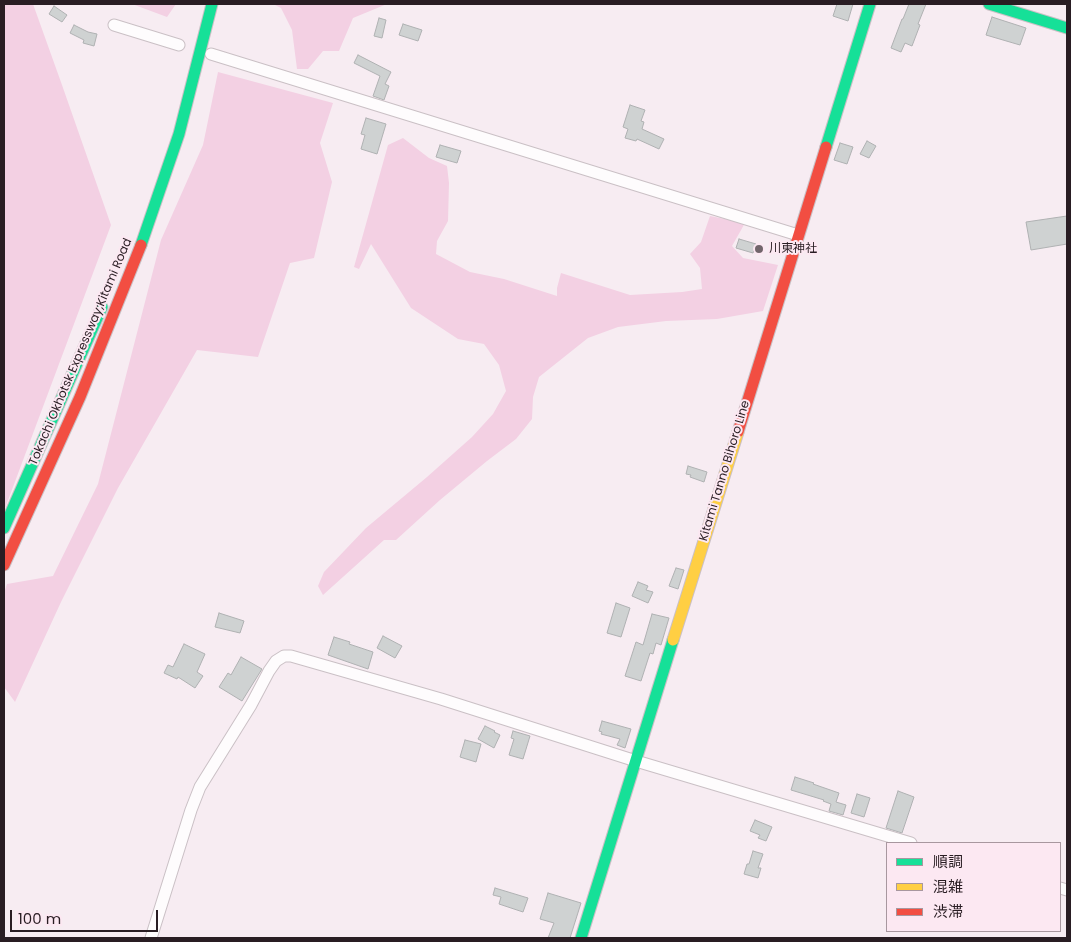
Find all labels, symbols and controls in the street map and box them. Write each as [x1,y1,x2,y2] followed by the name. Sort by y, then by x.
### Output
[26,236,136,468] street label: Tokachi Okhotsk Expressway;Kitami Road
[769,242,817,256] place label: 川東神社
[753,243,765,255] marker: 川東神社
[697,399,753,543] street label: Kitami Tanno Bihoro Line
[886,842,1061,932] legend
[933,851,963,872] text: 順調
[933,876,963,897] text: 混雑
[12,900,160,932] scale bar
[933,901,963,922] text: 渋滞
[18,908,61,929] text: 100 m

